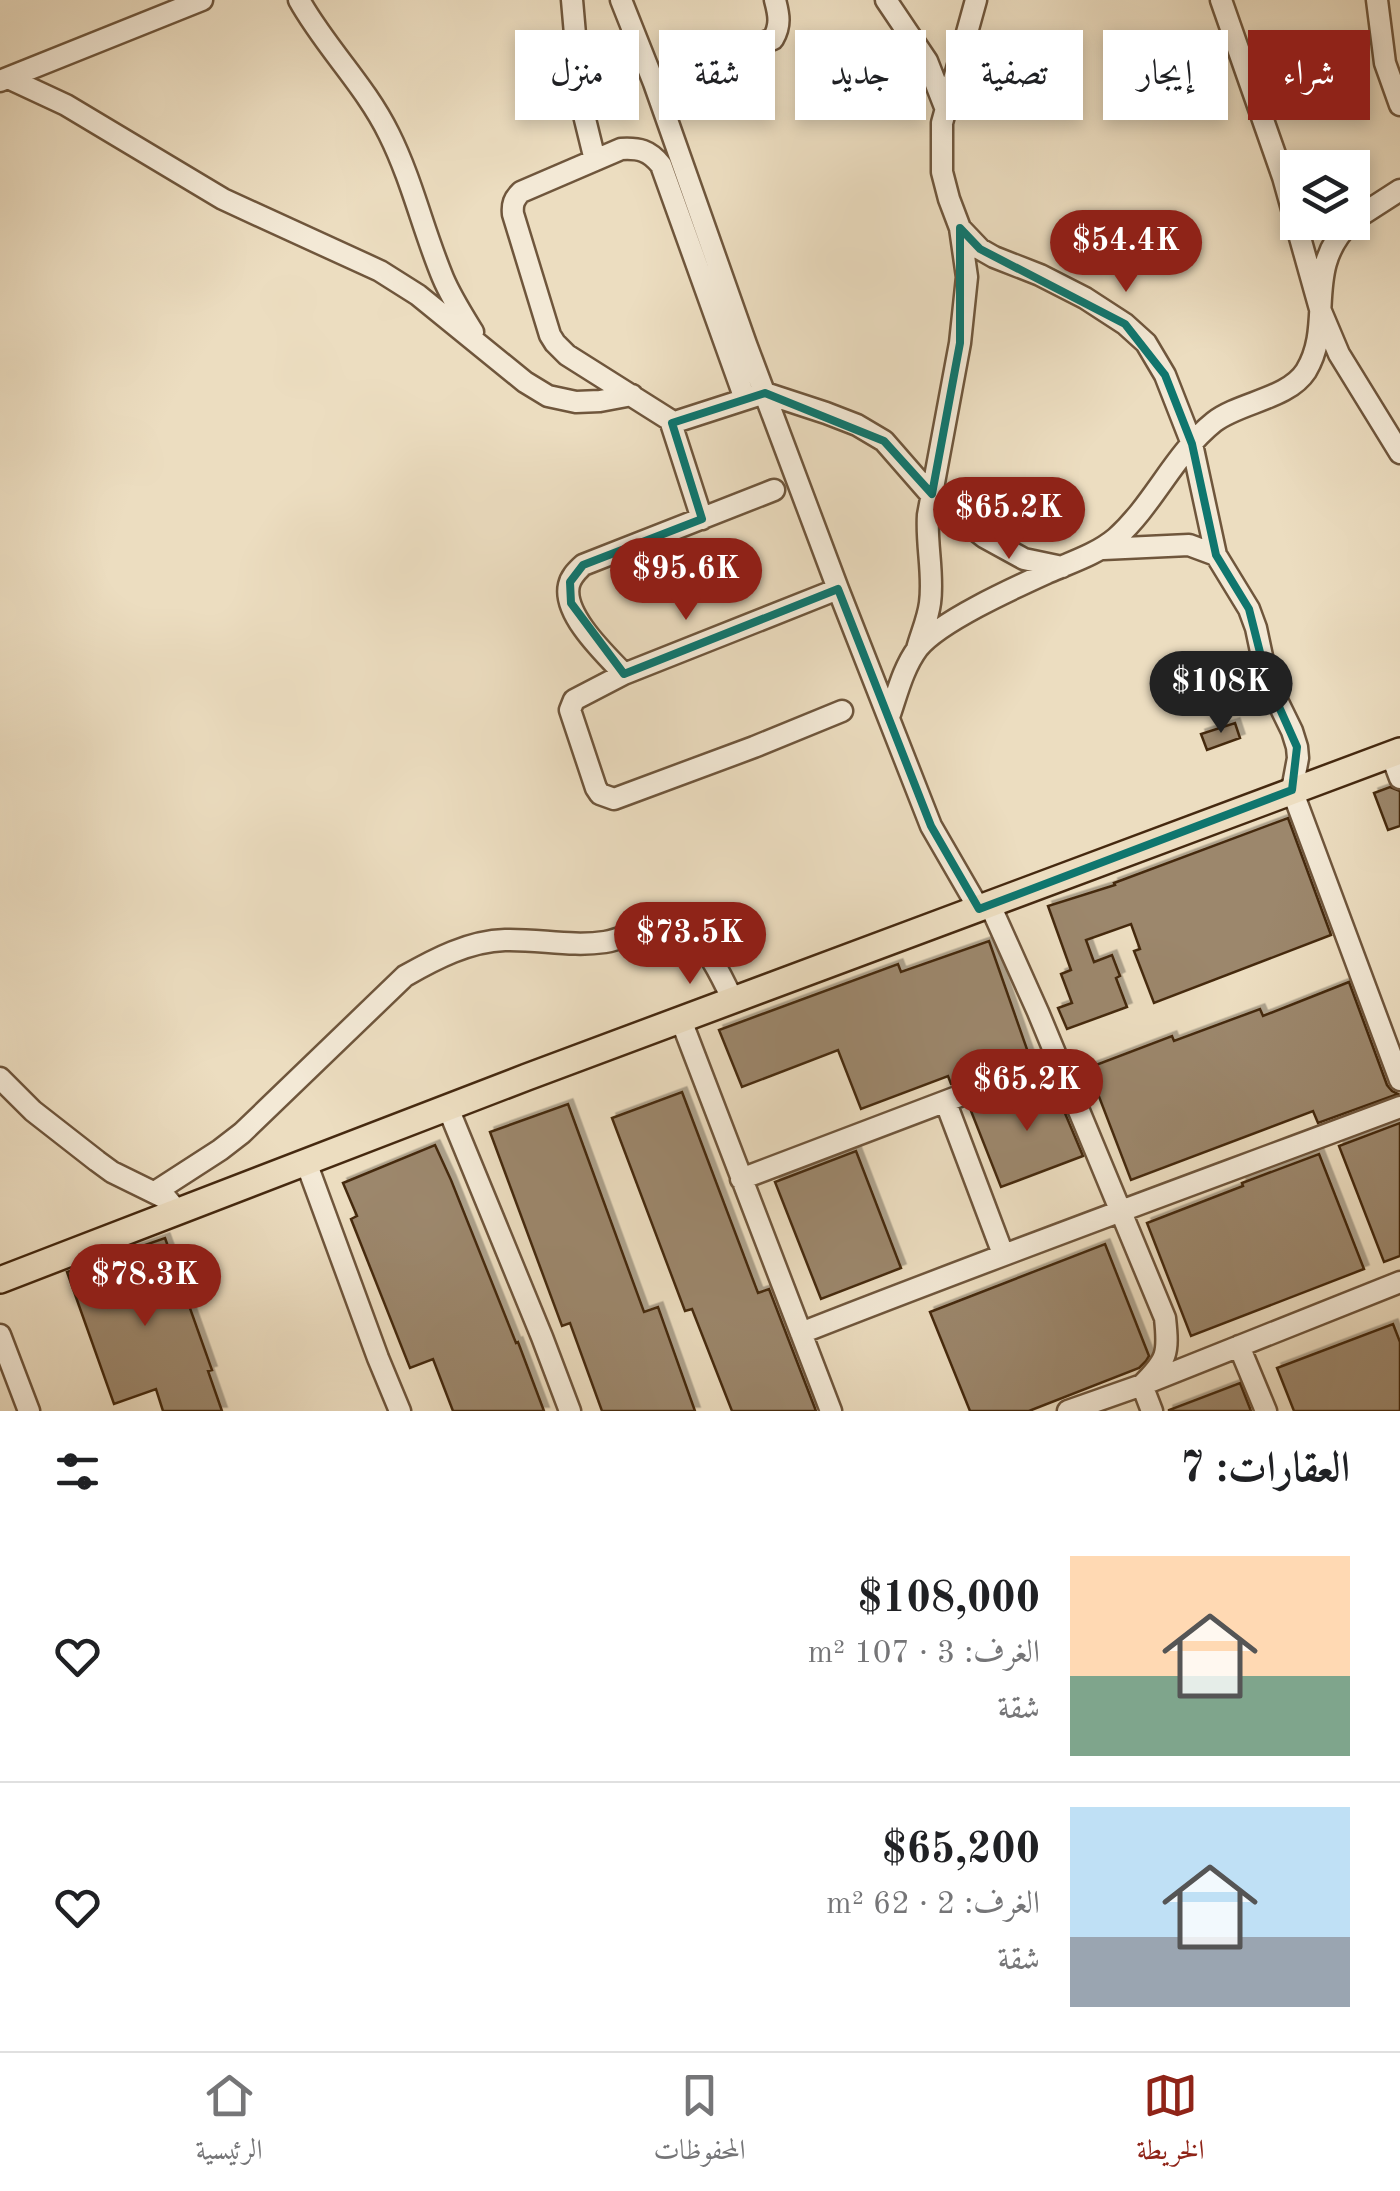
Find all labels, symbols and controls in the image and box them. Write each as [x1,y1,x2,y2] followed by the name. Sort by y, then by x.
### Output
[515,30,639,120] chip: منزل
[659,30,775,120] chip: شقة
[795,30,926,120] chip: جديد
[946,30,1083,120] chip: تصفية
[1103,30,1228,120] chip: إيجار
[1248,30,1370,120] chip: شراء
[1280,150,1370,240] map controls
[1280,150,1370,240] button: layers
[1045,210,1207,295] pin: $54.4K
[1072,226,1180,258] text: $54.4K
[928,477,1090,562] pin: $65.2K
[955,493,1063,525] text: $65.2K
[605,538,767,623] pin: $95.6K
[632,554,740,586] text: $95.6K
[1151,651,1291,736] pin: $108K
[1172,667,1270,699] text: $108K
[609,902,771,987] pin: $73.5K
[636,918,744,950] text: $73.5K
[946,1049,1108,1134] pin: $65.2K
[973,1065,1081,1097] text: $65.2K
[64,1244,226,1329] pin: $78.3K
[91,1260,199,1292] text: $78.3K
[50,1444,105,1499] icon: filters
[1180,1449,1350,1491] text: العقارات: 7
[858,1579,1040,1621] text: $108,000
[1150,1596,1270,1716] icon: home
[50,1629,105,1684] icon: heart
[808,1638,1040,1670] text: الغرف: 3 · 107 m²
[998,1694,1040,1726] text: شقة
[882,1830,1040,1872] text: $65,200
[1150,1847,1270,1967] icon: home
[50,1880,105,1935] icon: heart
[826,1889,1040,1921] text: الغرف: 2 · 62 m²
[998,1945,1040,1977] text: شقة
[195,2068,263,2177] tab: الرئيسية
[653,2068,746,2177] tab: المحفوظات
[1136,2068,1205,2177] tab: الخريطة

